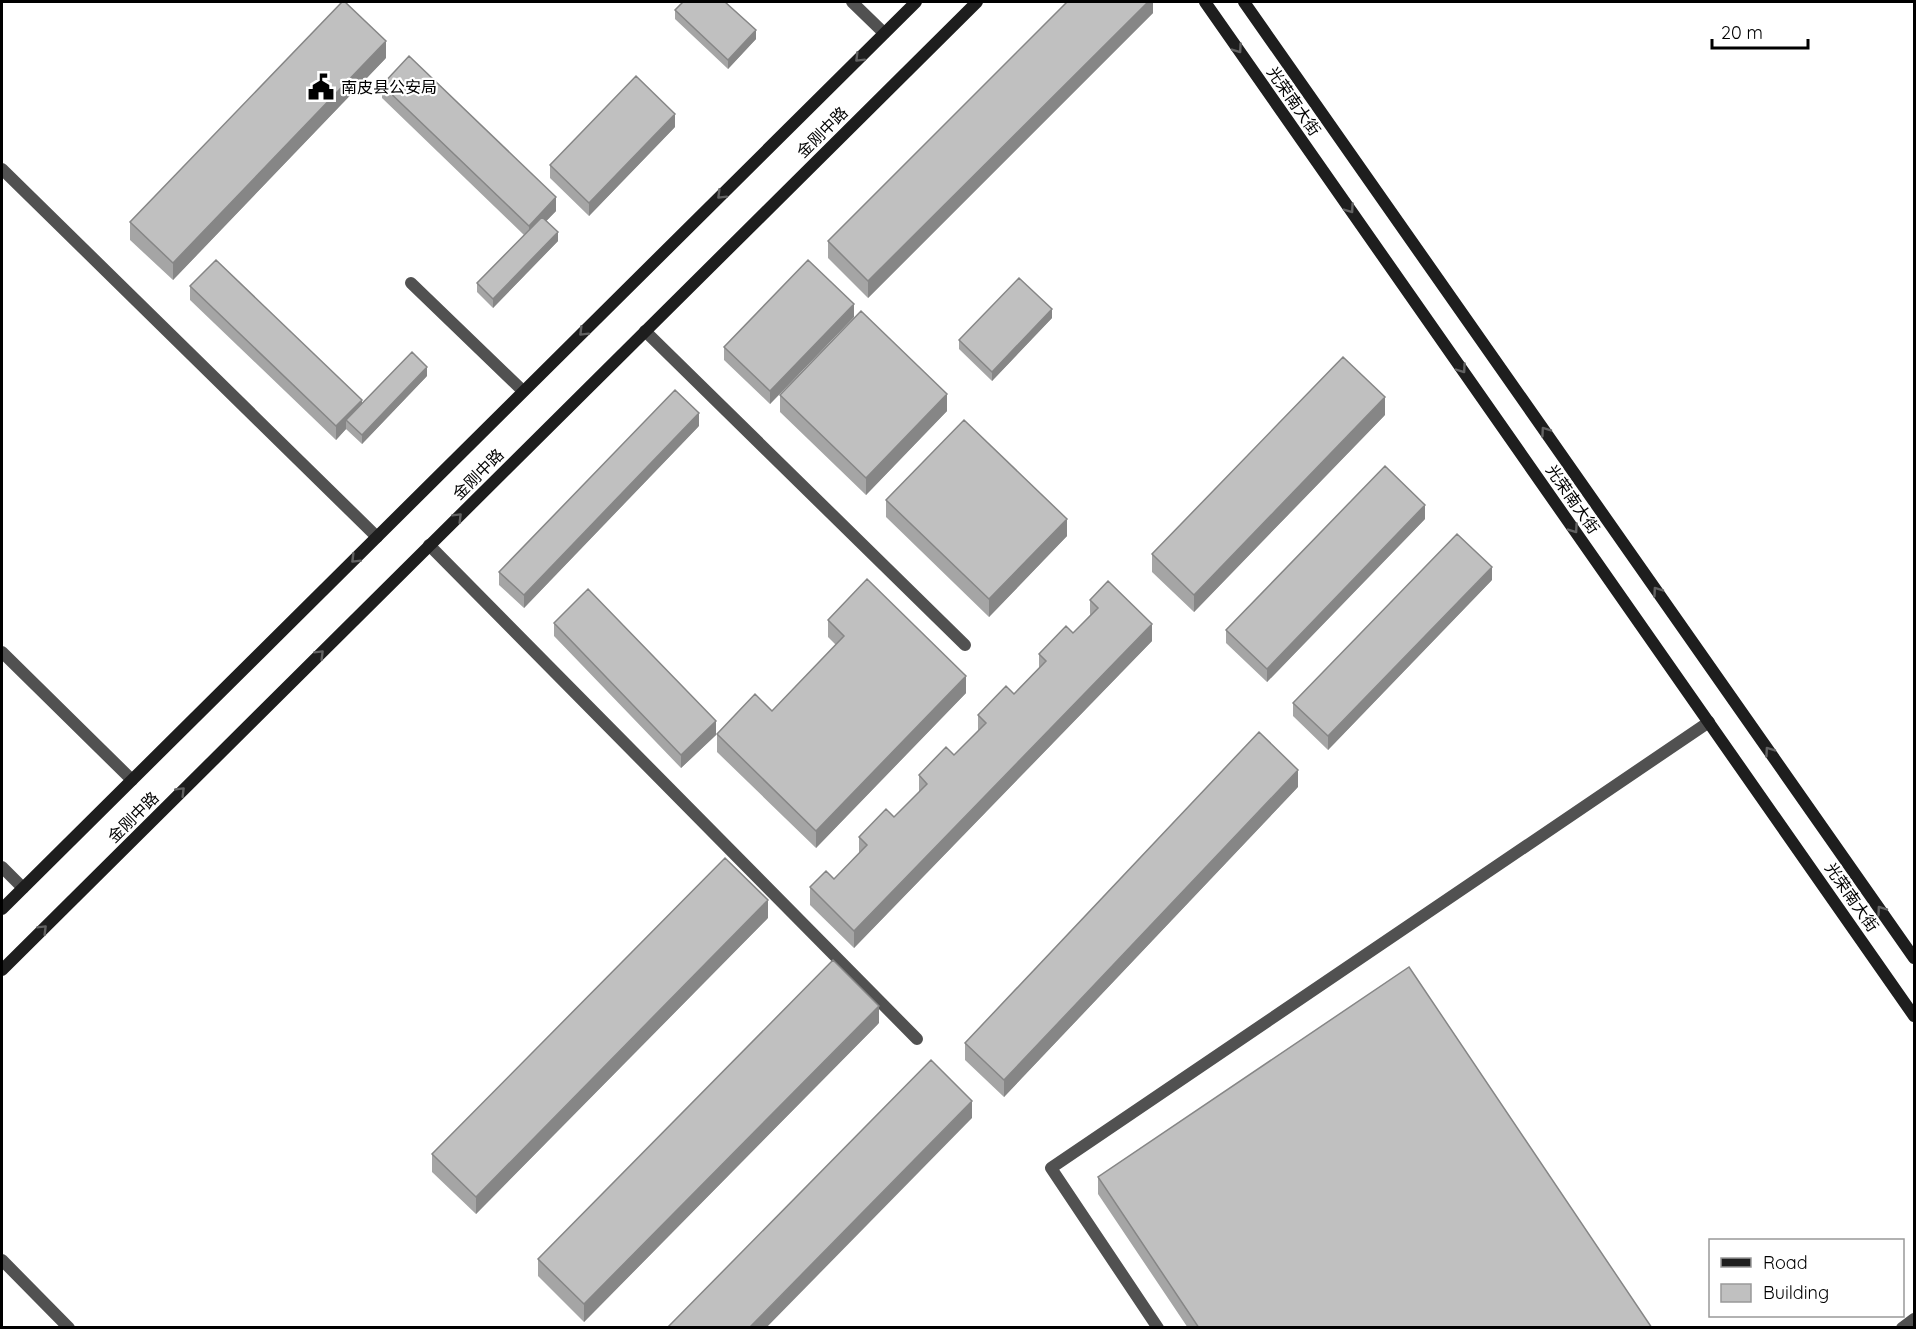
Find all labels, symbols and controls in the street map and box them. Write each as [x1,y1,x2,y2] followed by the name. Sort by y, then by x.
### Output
[1712,12,1808,50] scale bar
[1721,21,1763,44] text: 20 m
[1231,43,1242,54] one-way arrow
[856,50,867,61] one-way arrow
[1263,62,1325,140] street label: 光荣南大街
[306,72,336,102] public building icon: 南皮县公安局
[341,77,437,97] place label: 南皮县公安局
[792,102,852,162] street label: 金刚中路
[717,188,727,199] one-way arrow
[1343,203,1354,214] one-way arrow
[579,325,590,336] one-way arrow
[1455,362,1466,373] one-way arrow
[1541,427,1552,438] one-way arrow
[448,444,508,504] street label: 金刚中路
[1542,460,1604,538] street label: 光荣南大街
[451,513,462,524] one-way arrow
[1567,522,1578,533] one-way arrow
[351,552,362,562] one-way arrow
[1653,586,1664,597] one-way arrow
[313,650,323,661] one-way arrow
[1765,746,1776,757] one-way arrow
[103,787,163,847] street label: 金刚中路
[174,788,185,799] one-way arrow
[1821,858,1883,936] street label: 光荣南大街
[1877,906,1888,917] one-way arrow
[36,925,47,936] one-way arrow
[1709,1239,1904,1317] legend
[1763,1251,1808,1274] text: Road
[1763,1281,1829,1304] text: Building

